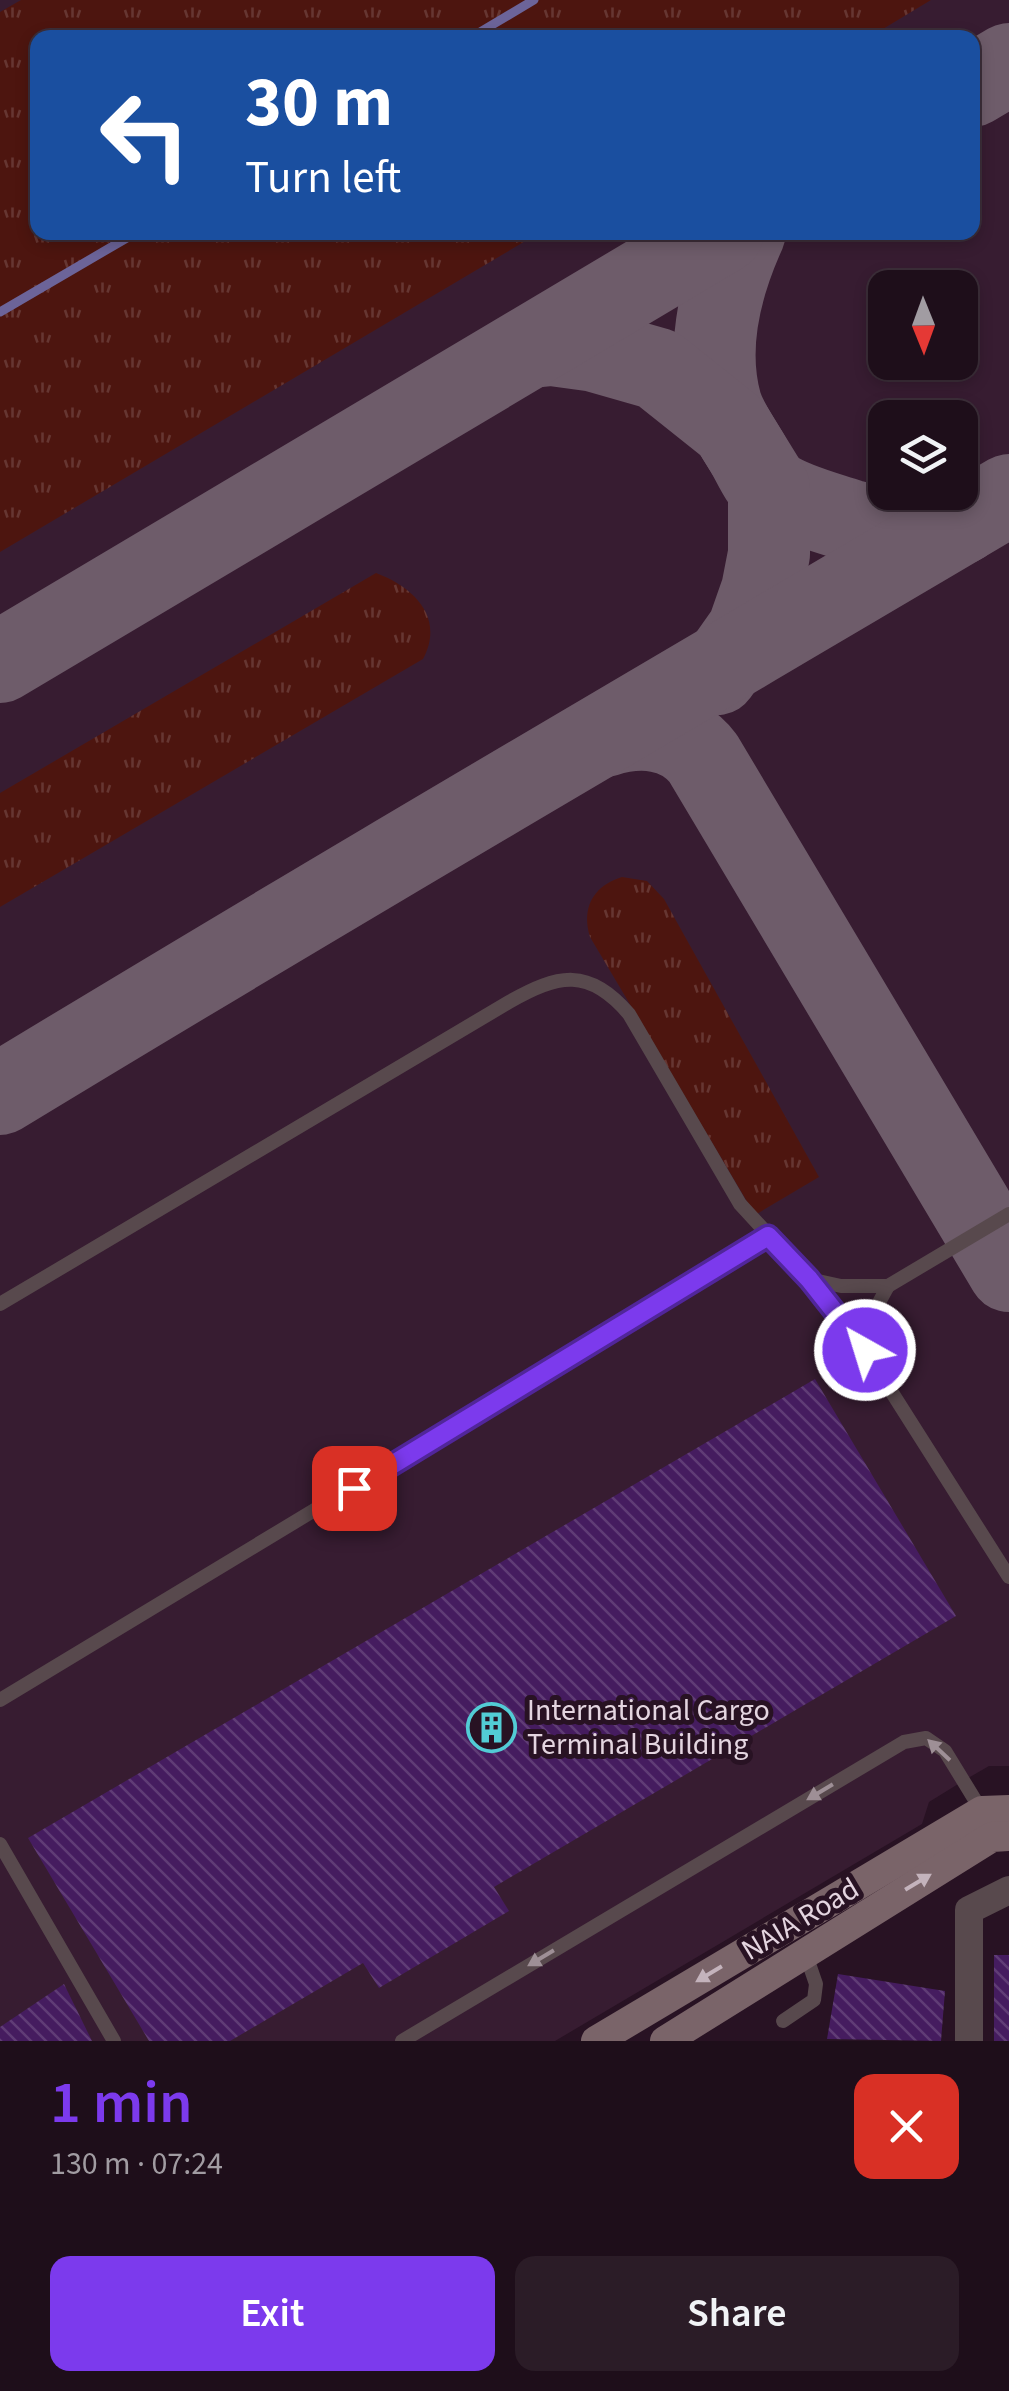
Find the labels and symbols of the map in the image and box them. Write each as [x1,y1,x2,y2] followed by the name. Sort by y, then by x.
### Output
[868,270,978,380] north arrow
[813,1298,917,1402] position arrow
[312,1446,397,1531] pin
[527,1689,770,1766] place label: International Cargo Terminal Building
[466,1701,518,1753] building icon: International Cargo Terminal Building
[927,1739,951,1762] one-way arrow
[806,1783,834,1800] one-way arrow
[733,1867,867,1971] street label: NAIA Road
[904,1874,932,1891] one-way arrow
[527,1949,555,1966] one-way arrow
[695,1965,723,1982] one-way arrow

